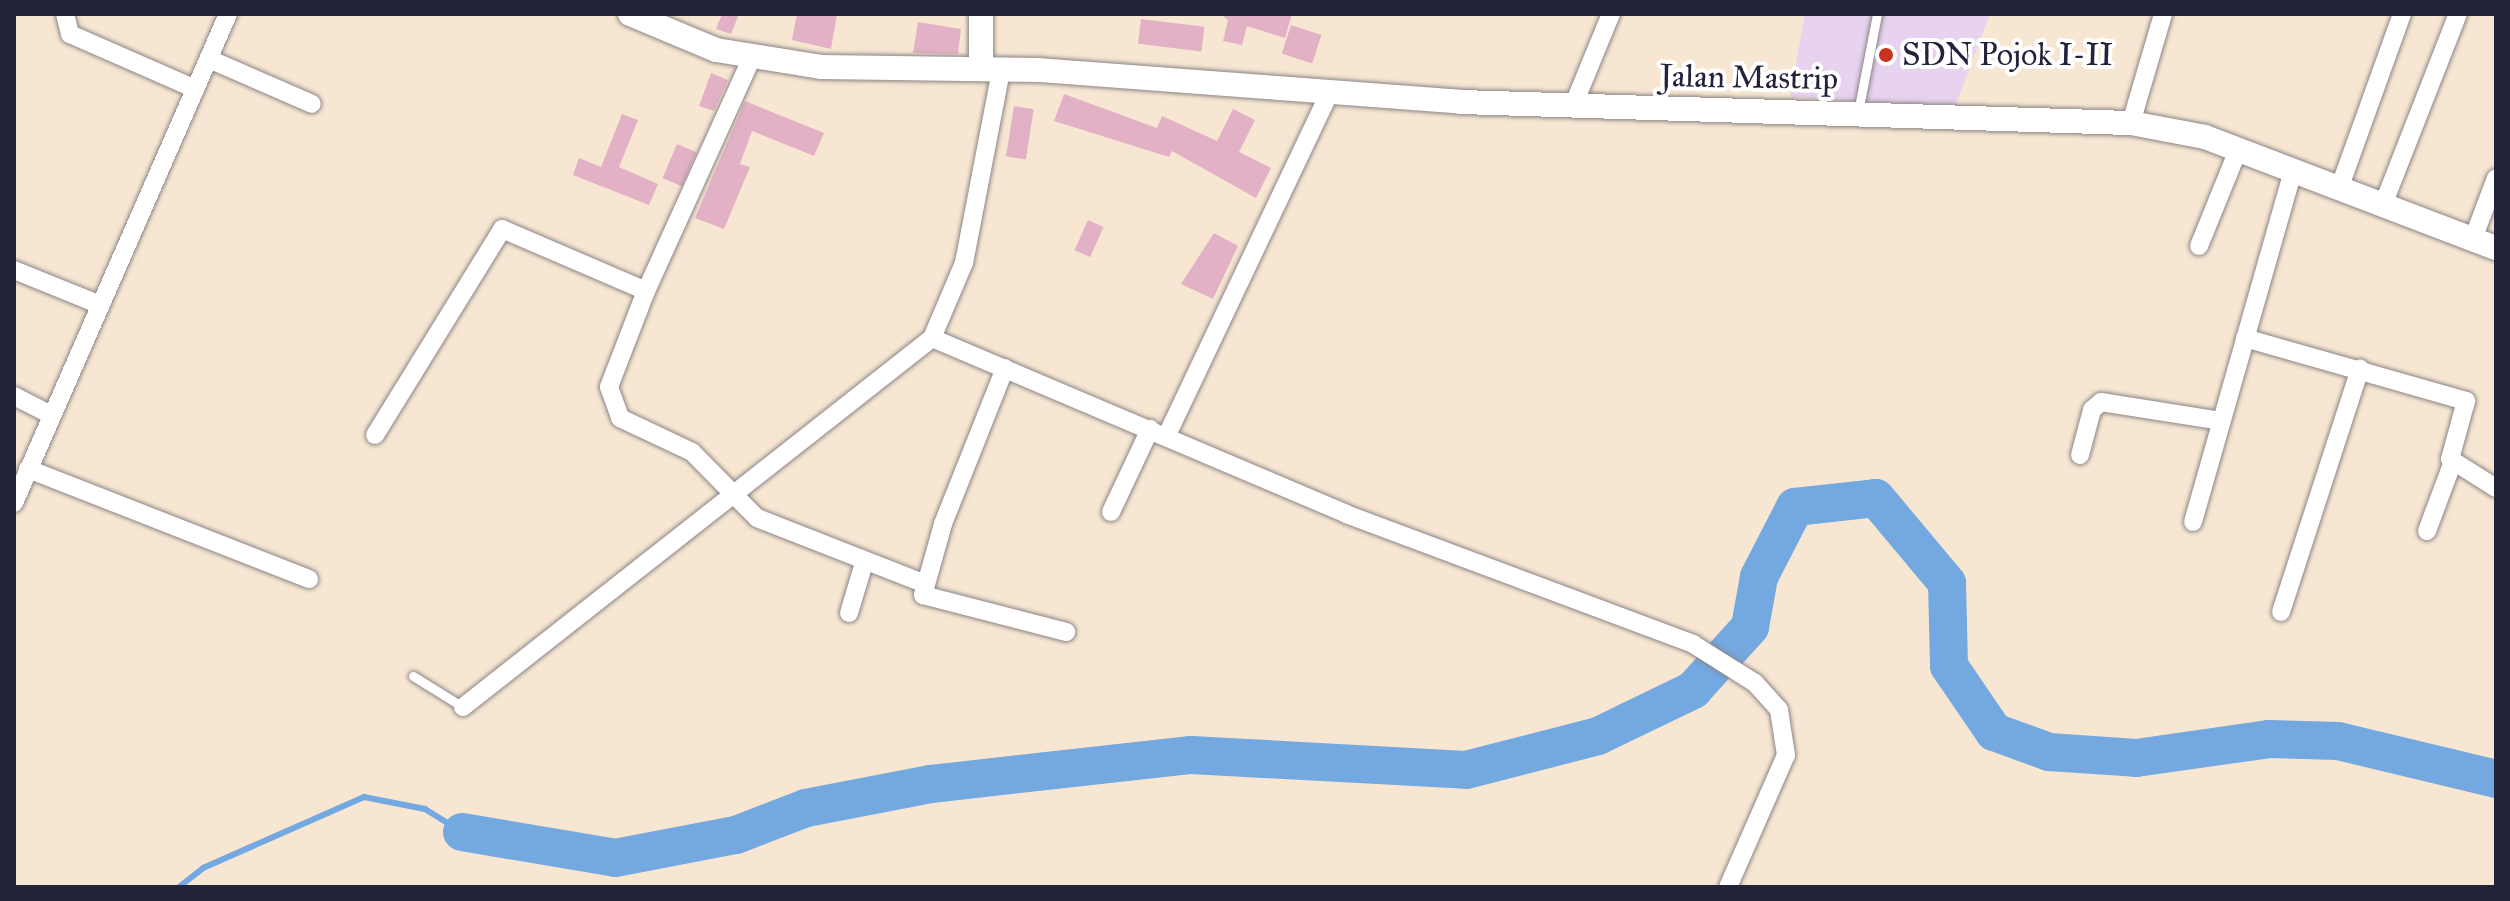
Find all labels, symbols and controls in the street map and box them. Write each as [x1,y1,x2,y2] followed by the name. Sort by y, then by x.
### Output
[1902,36,2113,74] place label: SDN Pojok I-II
[1877,46,1895,64] marker: SDN Pojok I-II
[1659,57,1839,99] street label: Jalan Mastrip

